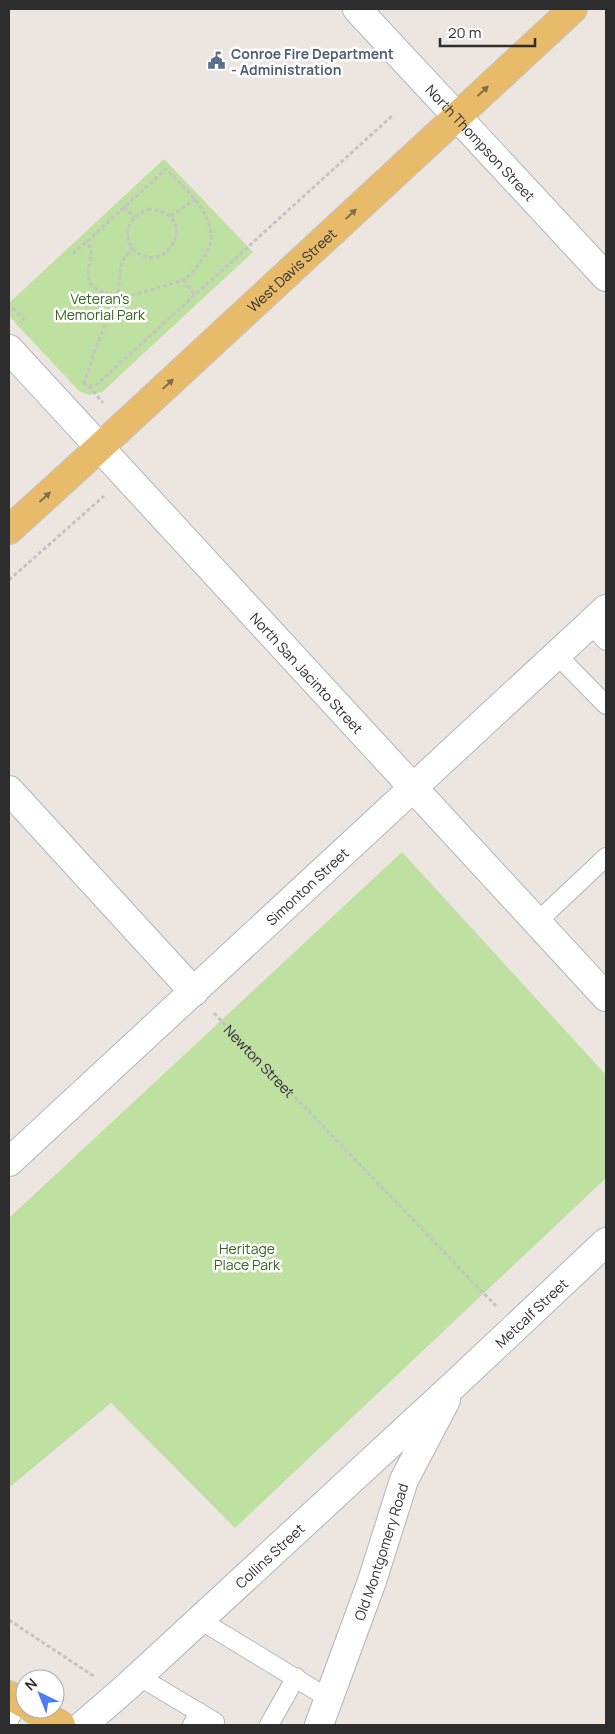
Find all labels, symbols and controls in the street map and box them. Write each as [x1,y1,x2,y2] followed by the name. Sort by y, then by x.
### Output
[440,15,535,47] scale bar
[448,22,481,43] text: 20 m
[231,44,394,79] place label: Conroe Fire Department - Administration
[207,51,227,71] public building icon: Conroe Fire Department - Administration
[422,80,540,205] street label: North Thompson Street
[476,85,488,97] one-way arrow
[345,208,357,220] one-way arrow
[243,224,340,316] street label: West Davis Street
[55,289,146,324] park label: Veteran's Memorial Park
[162,378,174,390] one-way arrow
[38,491,50,503] one-way arrow
[247,608,368,738] street label: North San Jacinto Street
[261,843,353,929] street label: Simonton Street
[220,1020,300,1101] street label: Newton Street
[214,1239,281,1274] park label: Heritage Place Park
[491,1273,572,1351] street label: Metcalf Street
[349,1481,412,1623] street label: Old Montgomery Road
[231,1518,308,1592] street label: Collins Street
[15,1669,65,1719] north arrow
[21,1674,41,1695] text: N

